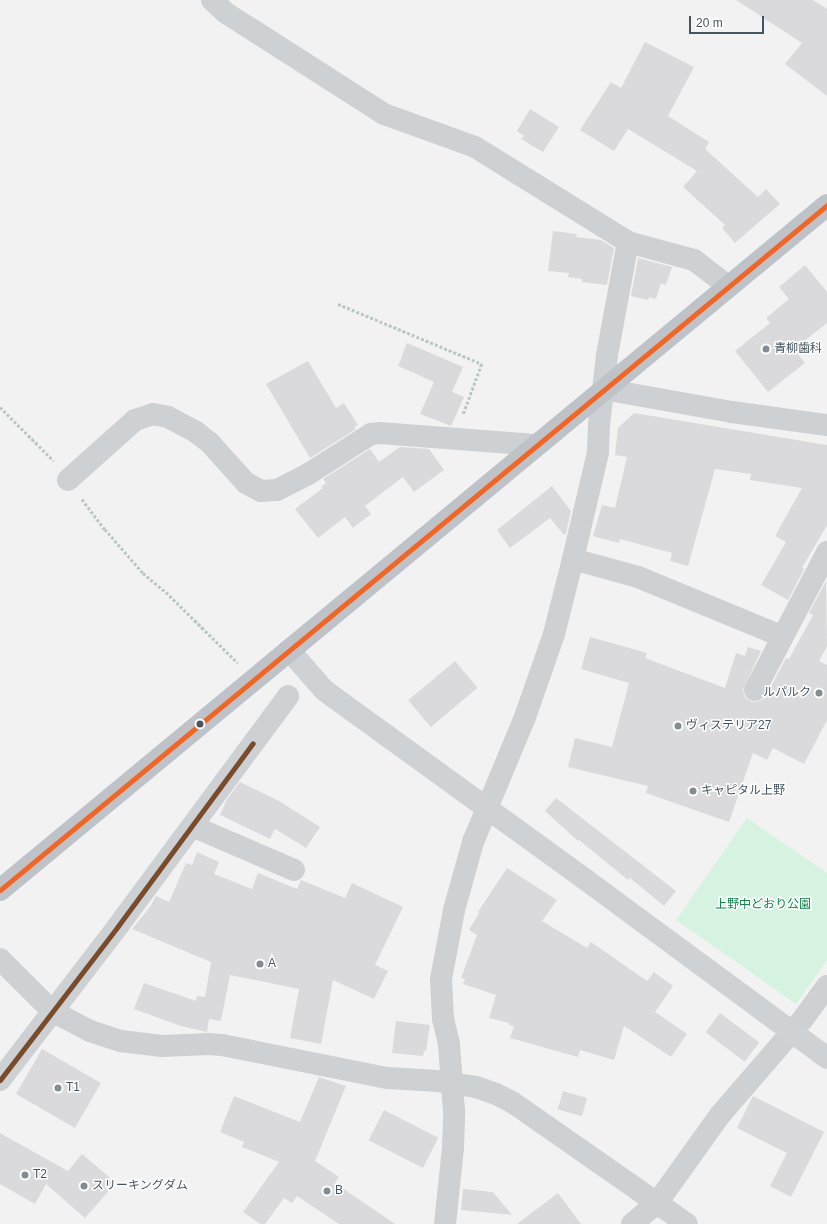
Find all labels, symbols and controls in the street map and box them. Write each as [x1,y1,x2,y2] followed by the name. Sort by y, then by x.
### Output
[691,8,766,34] scale bar
[696,16,723,30] text: 20 m
[774,342,822,356] place label: 青柳歯科
[761,344,771,354] marker: 青柳歯科
[763,686,811,700] place label: ルパルク
[814,688,824,698] marker: ルパルク
[195,719,205,729] unlabelled marker
[686,719,771,733] place label: ヴィステリア27
[673,721,683,731] marker: ヴィステリア27
[701,784,785,798] place label: キャピタル上野
[688,786,698,796] marker: キャピタル上野
[715,898,811,912] park label: 上野中どおり公園
[268,957,276,971] place label: A
[255,959,265,969] marker: A
[66,1081,80,1095] place label: T1
[53,1083,63,1093] marker: T1
[33,1168,47,1182] place label: T2
[20,1170,30,1180] marker: T2
[92,1179,188,1193] place label: スリーキングダム
[79,1181,89,1191] marker: スリーキングダム
[335,1184,343,1198] place label: B
[322,1186,332,1196] marker: B

